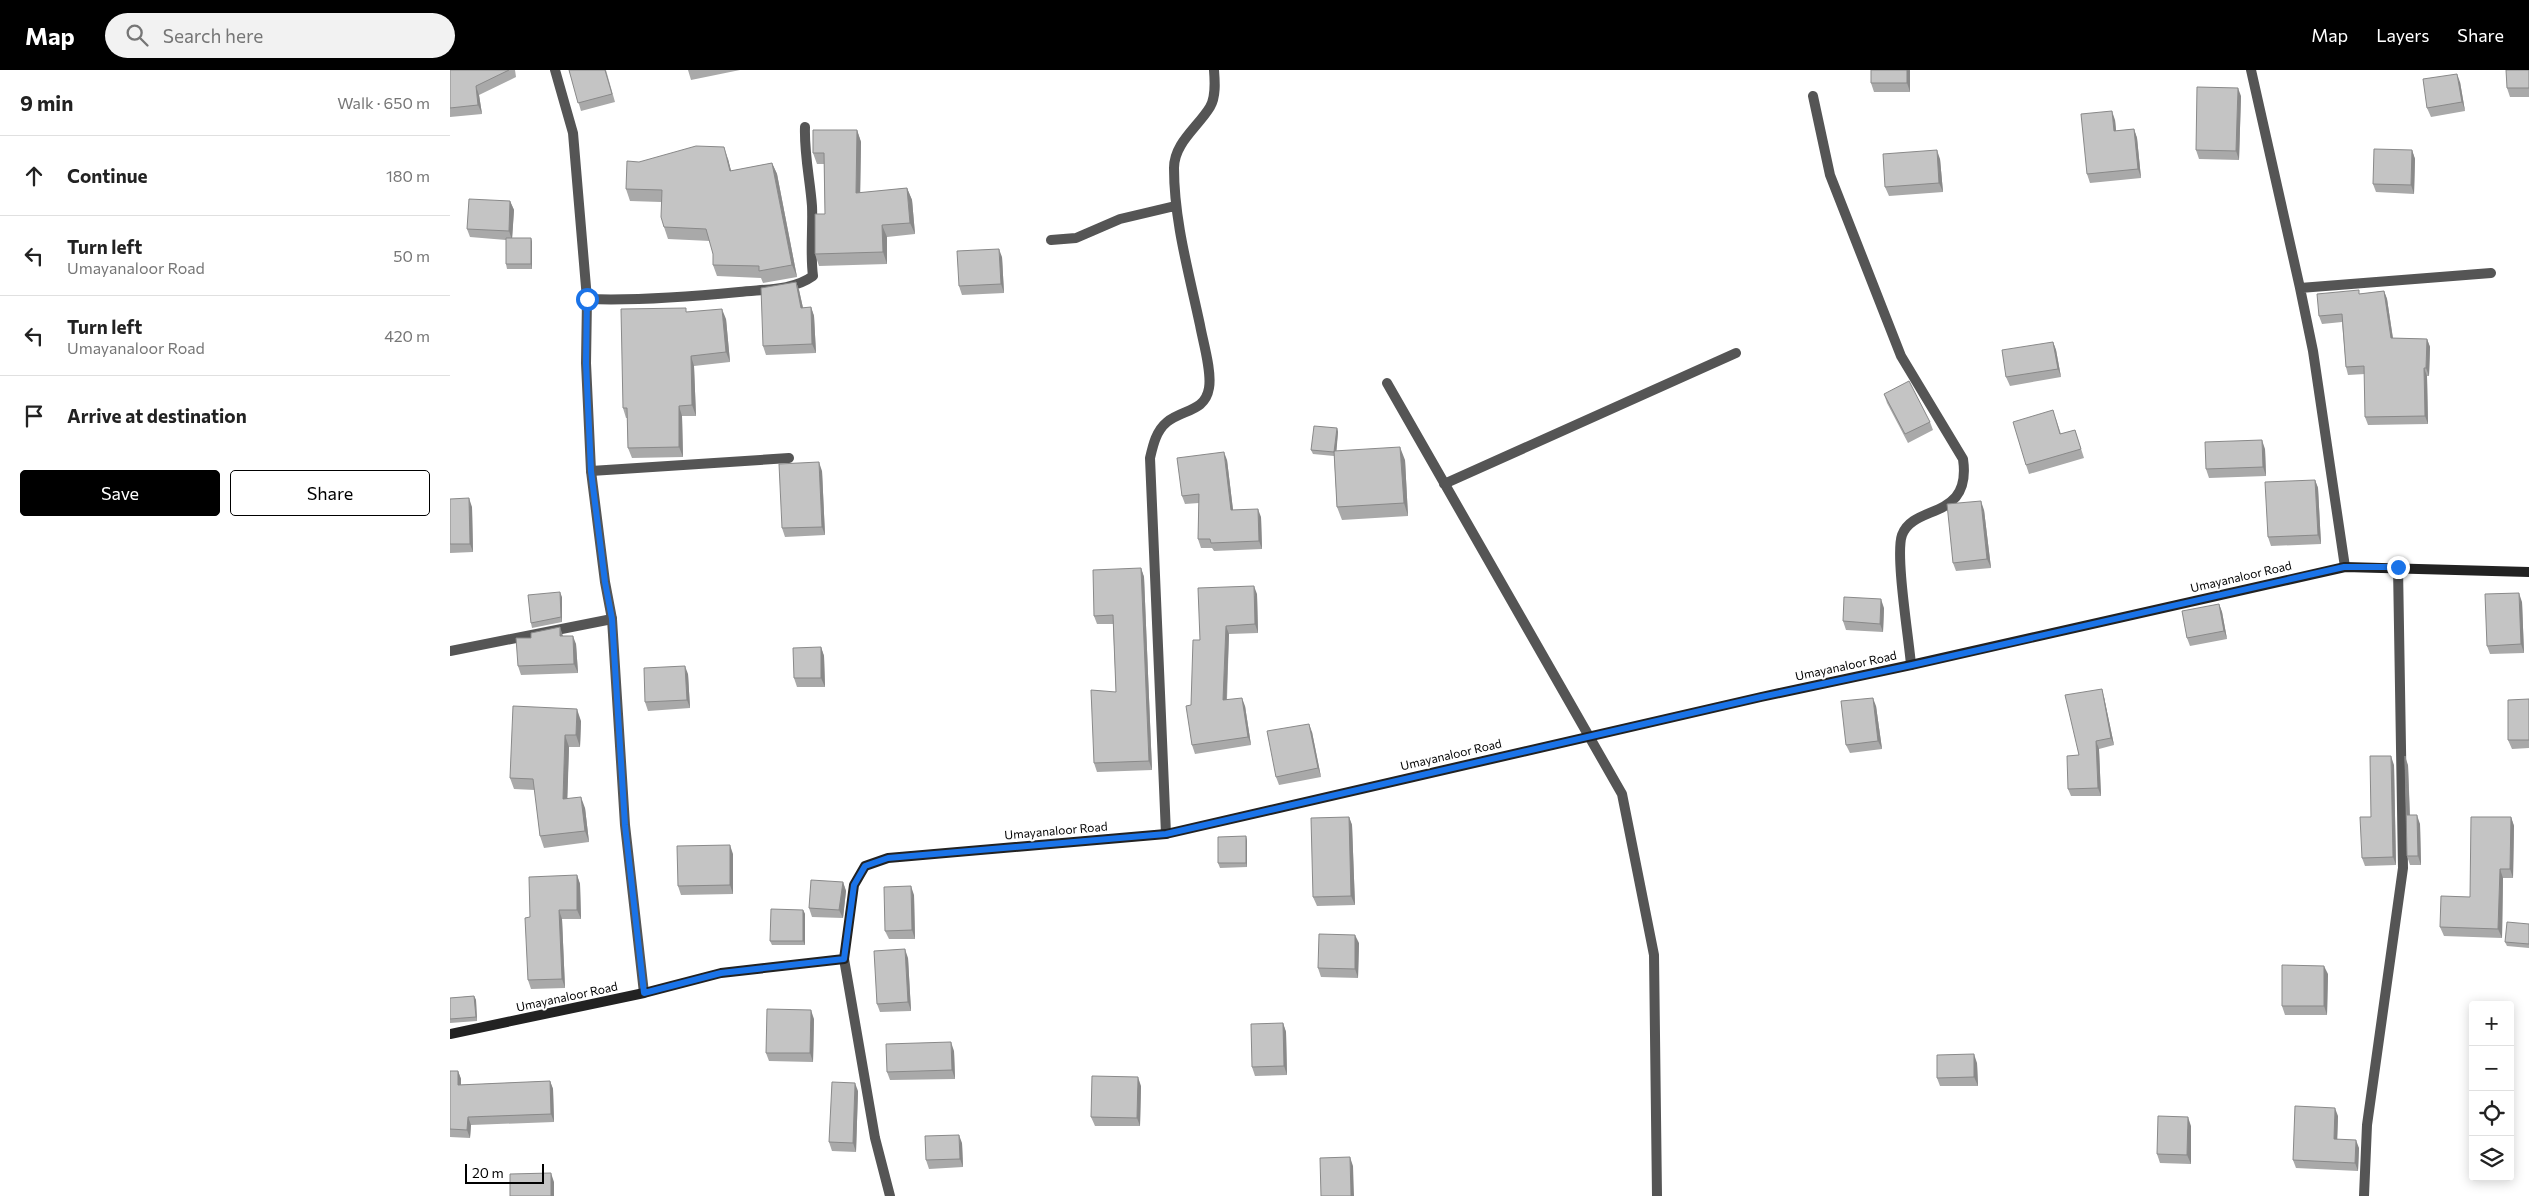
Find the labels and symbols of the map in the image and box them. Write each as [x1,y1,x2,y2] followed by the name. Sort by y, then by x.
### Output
[576,288,599,311] route start
[2387,556,2410,579] route end
[2189,558,2293,594] street label: Umayanaloor Road
[1794,647,1898,683] street label: Umayanaloor Road
[1399,736,1503,772] street label: Umayanaloor Road
[1004,819,1108,841] street label: Umayanaloor Road
[515,978,619,1014] street label: Umayanaloor Road
[465,1161,544,1184] scale bar

